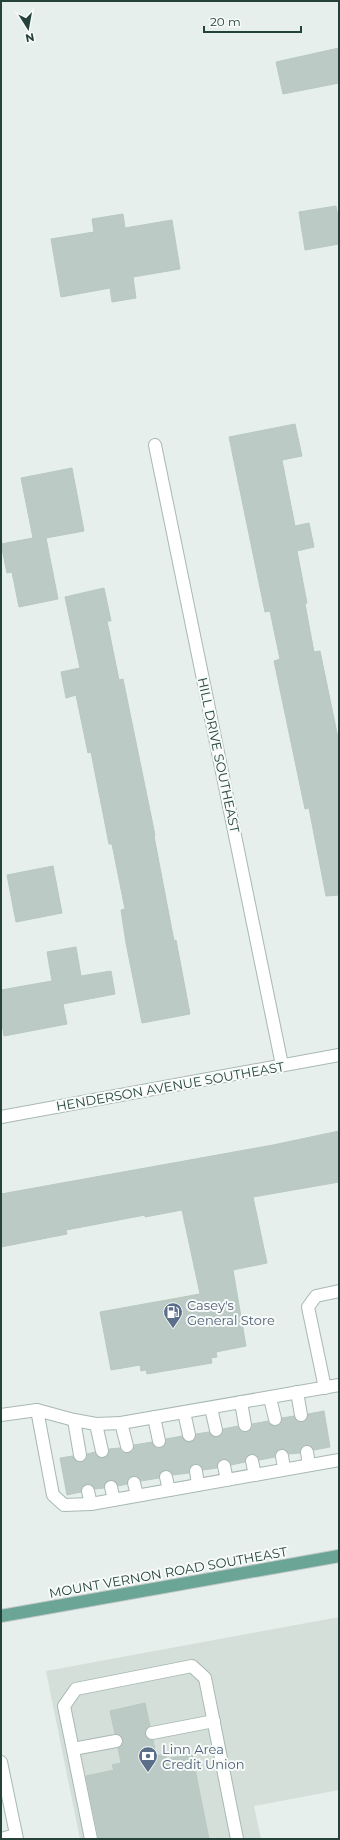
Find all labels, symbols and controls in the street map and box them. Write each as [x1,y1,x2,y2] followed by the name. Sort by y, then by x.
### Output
[8,8,48,48] north arrow
[204,8,301,34] scale bar
[210,14,241,29] text: 20 m
[24,30,36,46] text: N
[195,676,243,835] street label: HILL DRIVE SOUTHEAST
[55,1058,286,1114] street label: HENDERSON AVENUE SOUTHEAST
[187,1297,275,1328] place label: Casey's General Store
[162,1301,184,1329] fuel station icon: Casey's General Store
[48,1543,289,1601] street label: MOUNT VERNON ROAD SOUTHEAST
[162,1741,245,1772] place label: Linn Area Credit Union
[137,1745,159,1773] bank icon: Linn Area Credit Union

